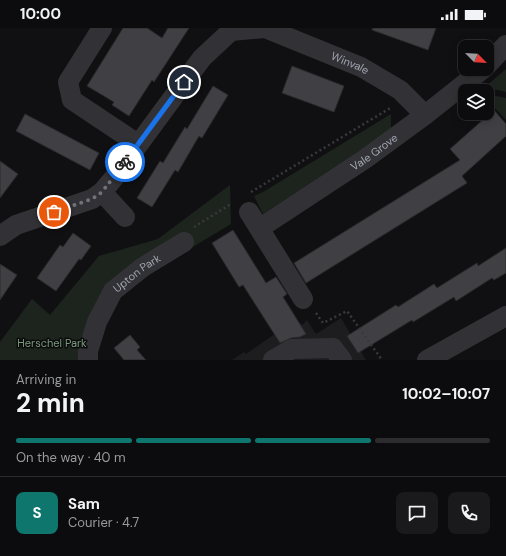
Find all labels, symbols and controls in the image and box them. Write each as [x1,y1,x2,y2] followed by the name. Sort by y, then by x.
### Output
[20,4,61,24] text: 10:00
[458,40,494,76] north arrow
[458,40,494,120] map controls
[329,49,372,77] street label: Winvale
[167,65,201,99] pin
[173,71,195,93] icon: home
[458,84,494,120] button: layers
[348,130,400,174] street label: Vale Grove
[105,142,145,182] courier
[114,151,136,173] icon: bike
[37,195,71,229] pin
[43,201,65,223] icon: bag
[110,251,163,295] street label: Upton Park
[17,336,87,350] park label: Herschel Park
[16,371,76,388] text: Arriving in
[402,384,490,404] text: 10:02–10:07
[16,386,85,420] text: 2 min
[16,449,126,466] text: On the way · 40 m
[396,492,438,534] button: chat
[448,492,490,534] button: phone
[68,494,100,514] text: Sam
[32,503,42,523] text: S
[68,514,139,531] text: Courier · 4.7

